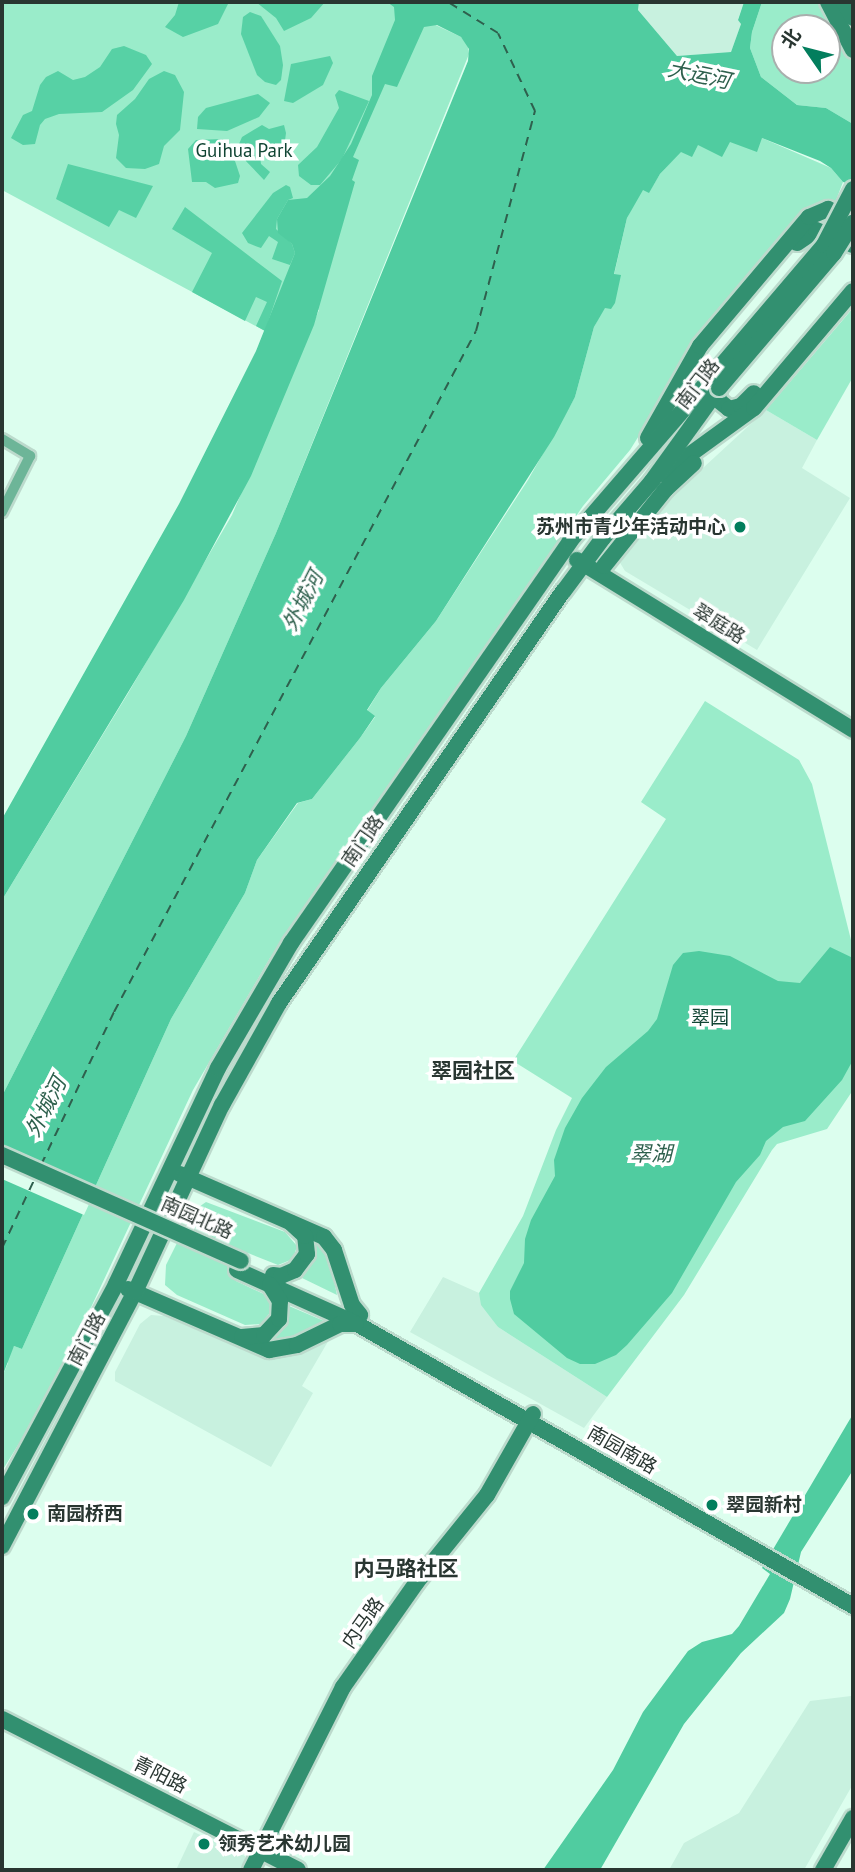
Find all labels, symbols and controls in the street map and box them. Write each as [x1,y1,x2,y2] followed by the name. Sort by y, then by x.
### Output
[771,14,841,84] north arrow
[775,23,806,53] text: 北
[666,56,732,94] water label: 大运河
[195,140,293,162] park label: Guihua Park
[671,355,725,413] street label: 南门路
[536,516,726,538] place label: 苏州市青少年活动中心
[732,519,748,535] marker: 苏州市青少年活动中心
[277,567,329,635] water label: 外城河
[689,599,749,649] street label: 翠庭路
[337,811,389,871] street label: 南门路
[691,1007,729,1029] park label: 翠园
[431,1058,515,1084] district label: 翠园社区
[20,1073,72,1141] water label: 外城河
[630,1141,672,1167] water label: 翠湖
[158,1192,236,1244] street label: 南园北路
[64,1308,110,1370] street label: 南门路
[583,1421,661,1479] street label: 南园南路
[726,1494,802,1516] place label: 翠园新村
[704,1497,720,1513] marker: 翠园新村
[47,1503,123,1525] place label: 南园桥西
[25,1506,41,1522] marker: 南园桥西
[354,1556,458,1582] district label: 内马路社区
[337,1593,389,1653] street label: 内马路
[129,1752,191,1798] street label: 青阳路
[218,1833,351,1855] place label: 领秀艺术幼儿园
[196,1836,212,1852] marker: 领秀艺术幼儿园

